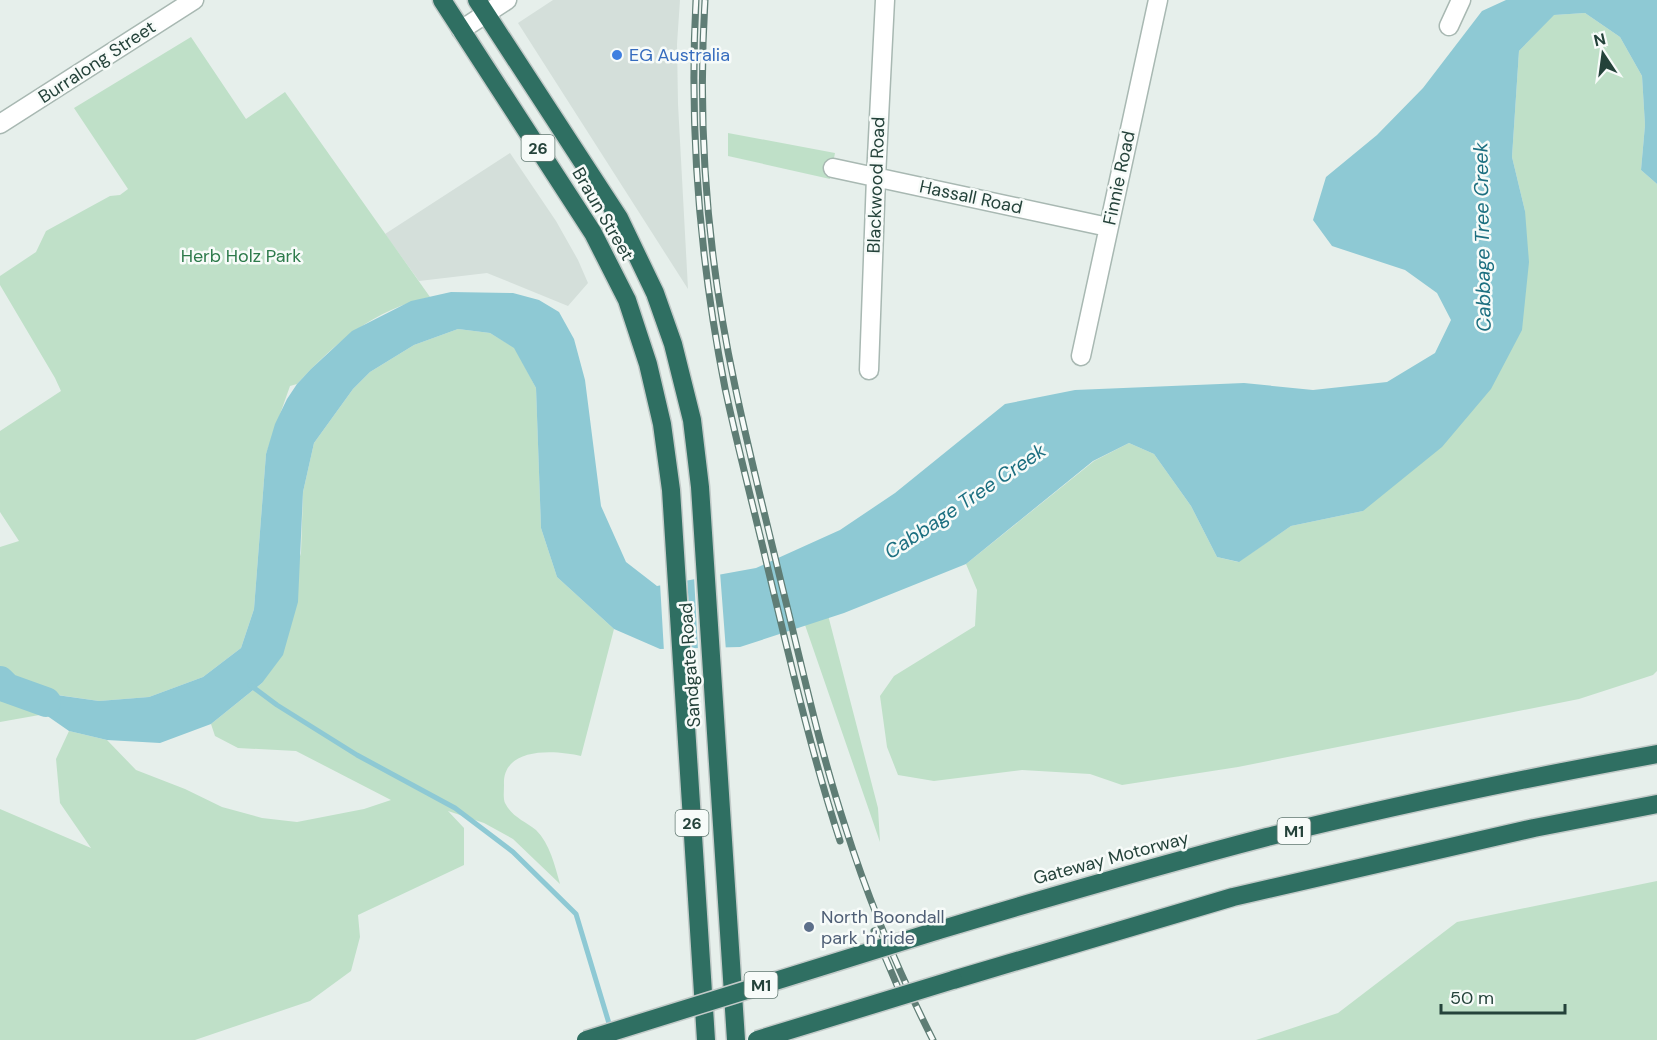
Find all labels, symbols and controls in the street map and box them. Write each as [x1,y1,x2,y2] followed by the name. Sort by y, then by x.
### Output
[34,15,160,109] street label: Burralong Street
[1573,24,1633,84] north arrow
[1592,28,1608,51] text: N
[629,43,730,67] place label: EG Australia
[610,48,624,62] marker: EG Australia
[862,116,890,254] street label: Blackwood Road
[1097,129,1141,227] street label: Finnie Road
[522,135,554,161] road number: 26
[1467,141,1497,332] water label: Cabbage Tree Creek
[567,163,639,265] street label: Braun Street
[917,174,1025,220] street label: Hassall Road
[181,244,301,268] park label: Herb Holz Park
[879,437,1052,565] water label: Cabbage Tree Creek
[674,602,706,728] street label: Sandgate Road
[676,810,708,836] road number: 26
[1278,818,1310,844] road number: M1
[1031,826,1191,890] street label: Gateway Motorway
[821,905,945,950] place label: North Boondall park 'n' ride
[802,920,816,934] marker: North Boondall park 'n' ride
[744,972,777,998] road number: M1
[1441,977,1566,1015] scale bar
[1450,986,1494,1010] text: 50 m

